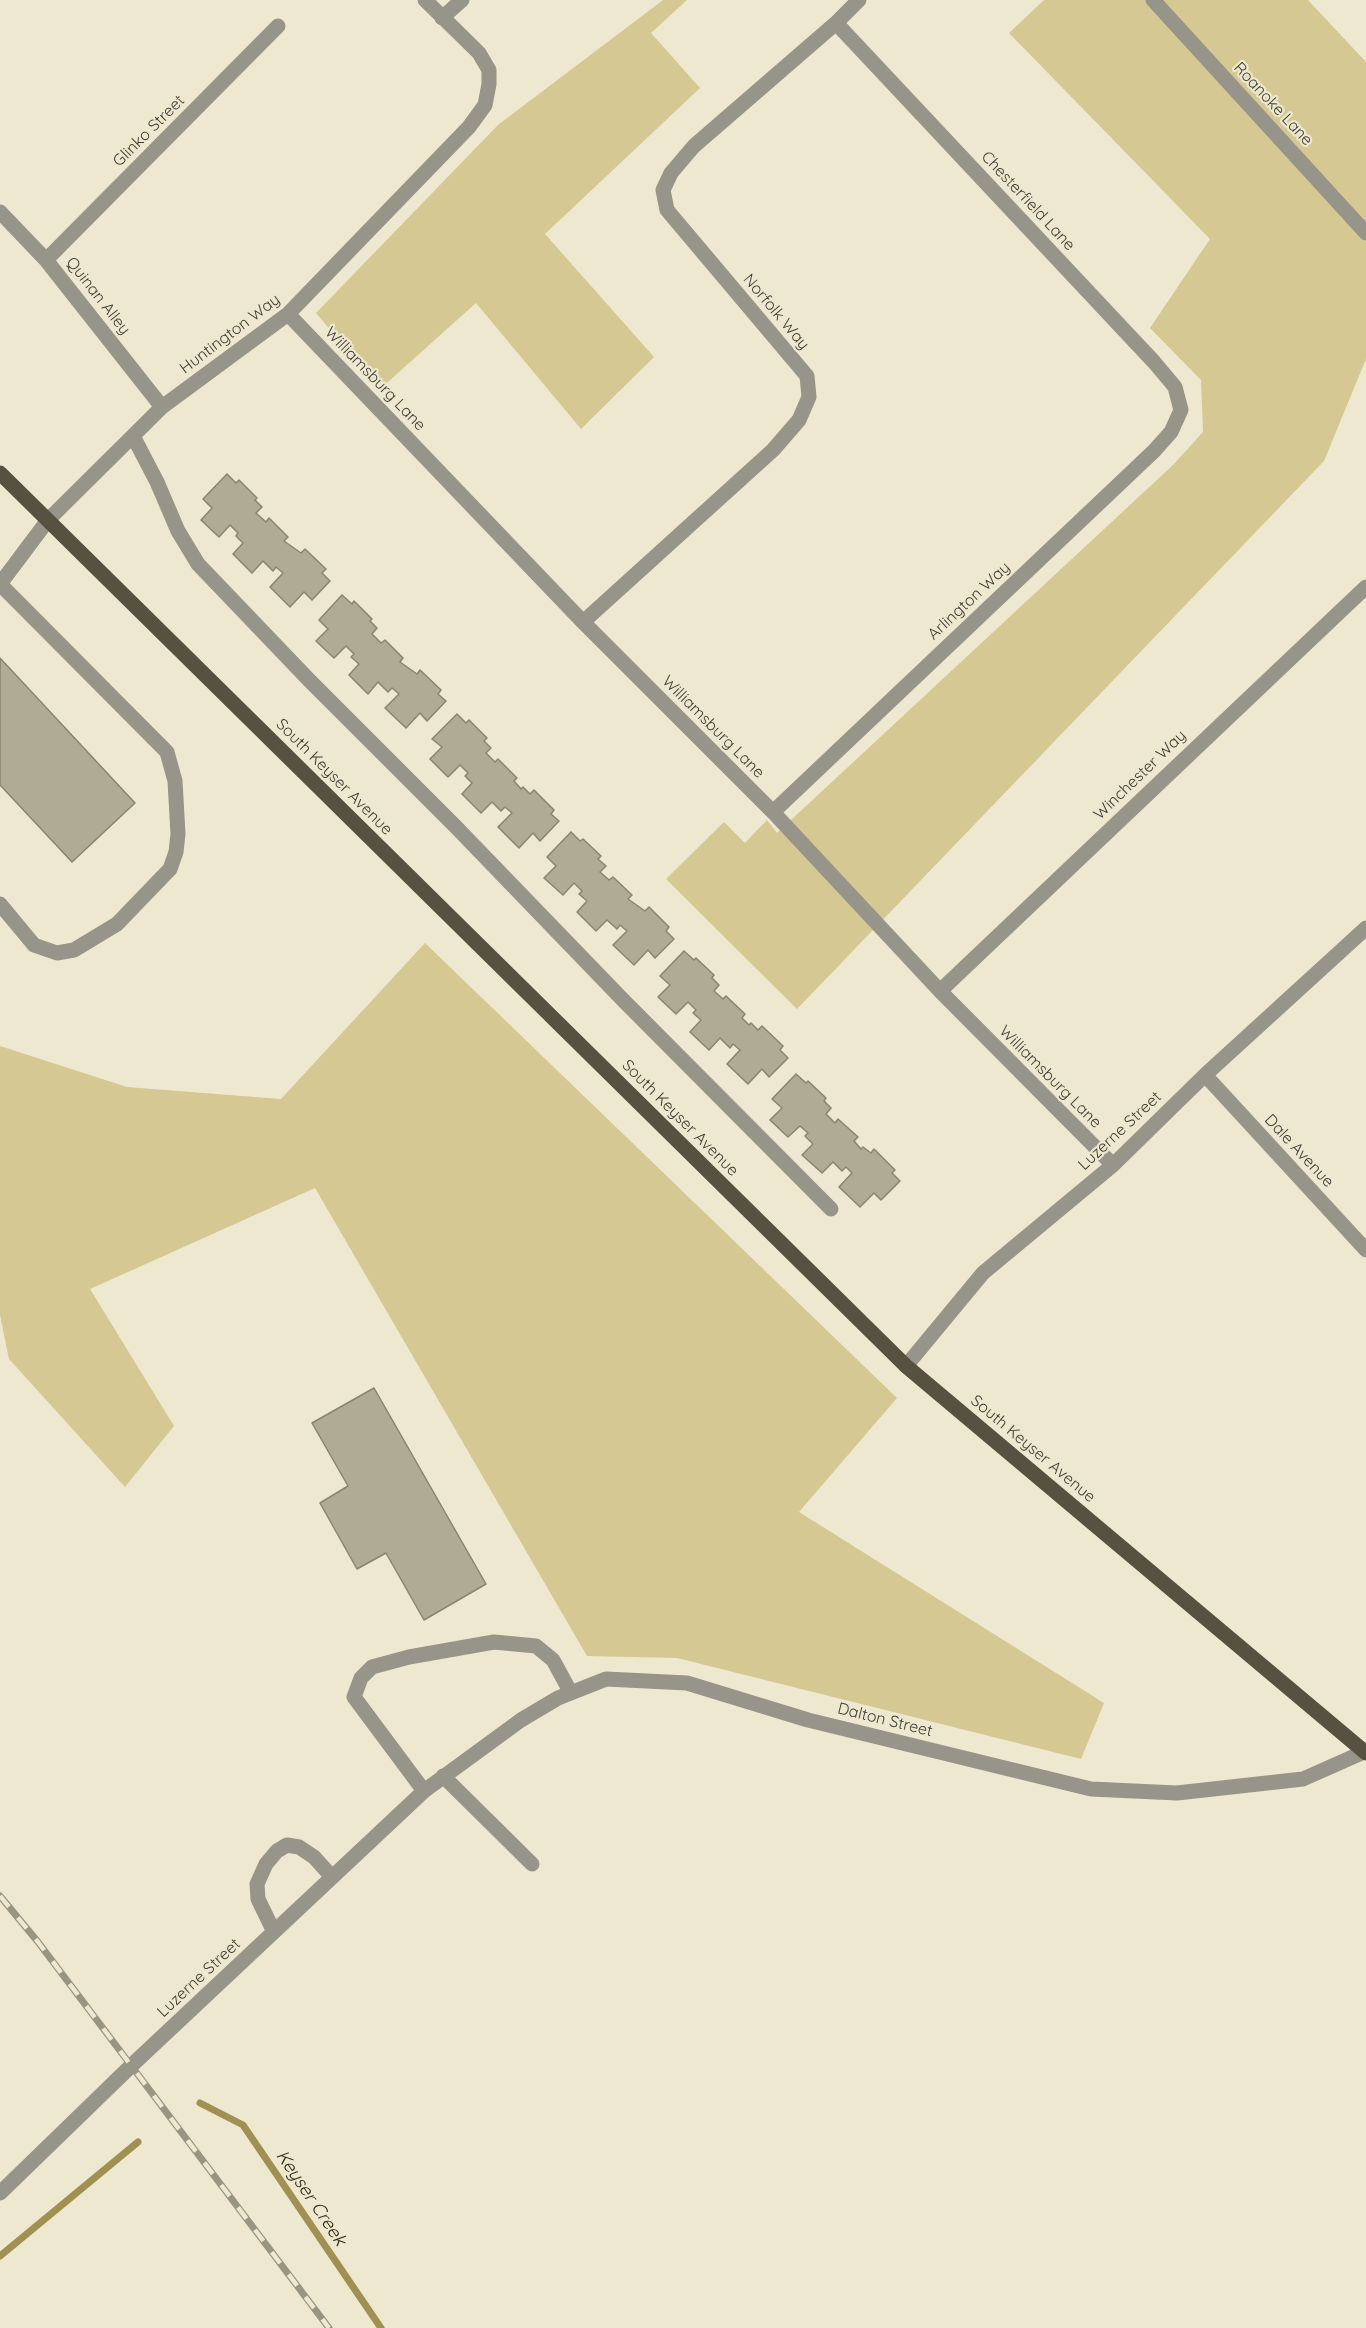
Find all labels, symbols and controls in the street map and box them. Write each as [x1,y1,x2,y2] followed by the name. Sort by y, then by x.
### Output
[1229,58,1317,150] street label: Roanoke Lane
[109,91,189,171] street label: Glinko Street
[977,147,1079,255] street label: Chesterfield Lane
[62,253,134,339] street label: Quinan Alley
[739,270,813,354] street label: Norfolk Way
[176,290,284,378] street label: Huntington Way
[321,323,429,435] street label: Williamsburg Lane
[924,558,1014,644] street label: Arlington Way
[658,672,768,782] street label: Williamsburg Lane
[272,715,396,839] street label: South Keyser Avenue
[1090,726,1190,824] street label: Winchester Way
[995,1022,1105,1132] street label: Williamsburg Lane
[618,1056,742,1180] street label: South Keyser Avenue
[1074,1088,1166,1174] street label: Luzerne Street
[1260,1111,1338,1191] street label: Dale Avenue
[967,1391,1099,1507] street label: South Keyser Avenue
[836,1699,934,1741] street label: Dalton Street
[153,1935,245,2021] street label: Luzerne Street
[271,2146,351,2250] water label: Keyser Creek

